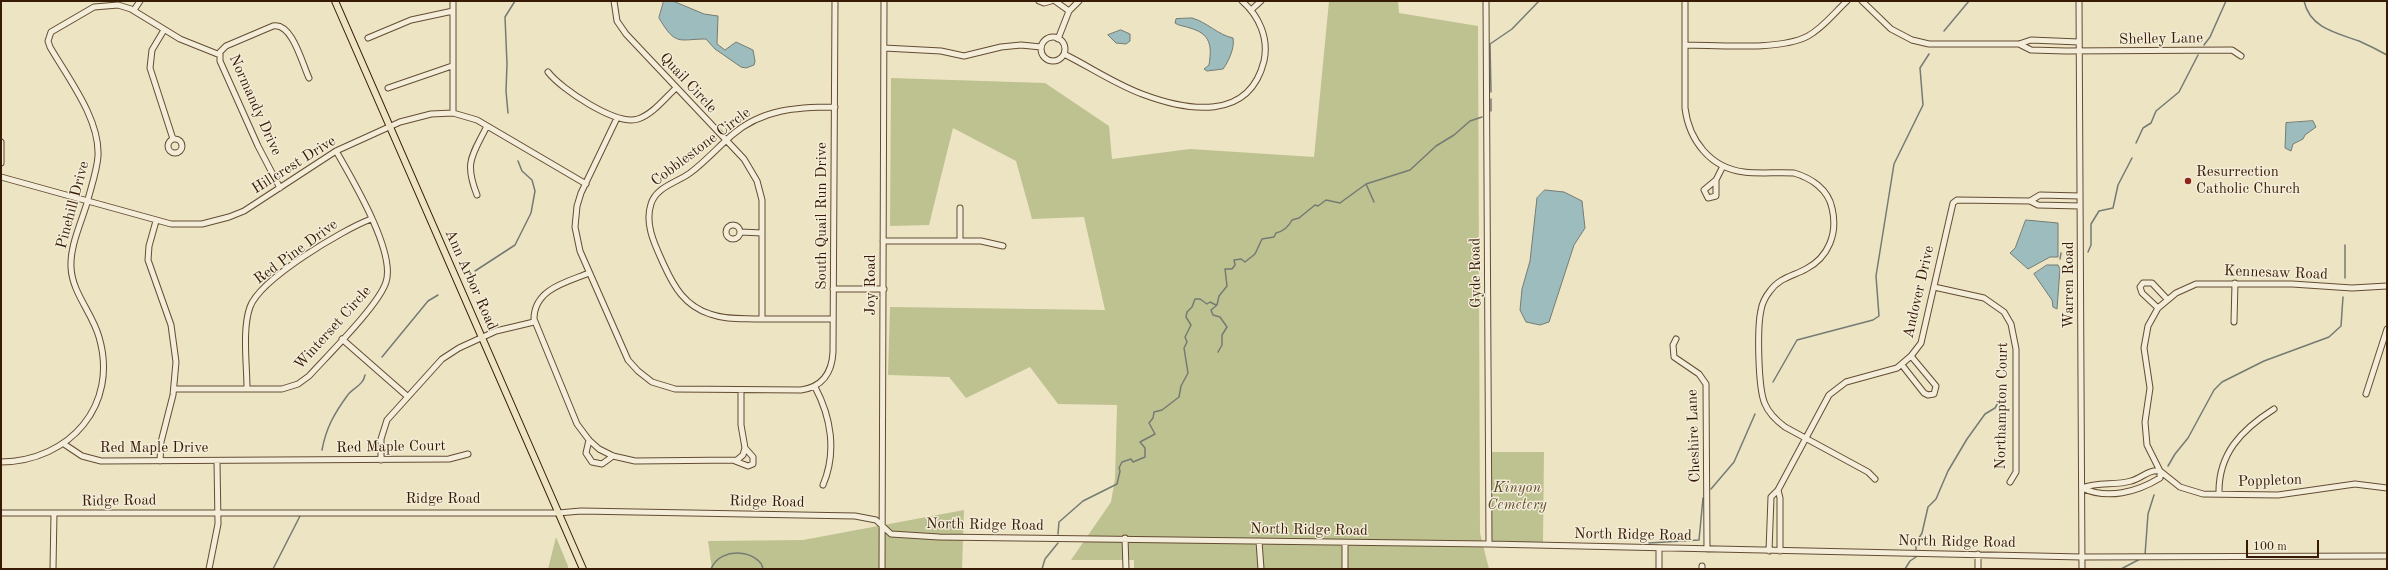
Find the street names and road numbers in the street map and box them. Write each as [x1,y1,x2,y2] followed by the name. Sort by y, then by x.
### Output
[2119,29,2203,49] street label: Shelley Lane
[656,49,720,117] street label: Quail Circle
[225,52,285,158] street label: Normandy Drive
[648,104,754,190] street label: Cobblestone Circle
[249,132,339,198] street label: Hillcrest Drive
[813,142,831,290] street label: South Quail Run Drive
[53,159,93,251] street label: Pinehill Drive
[251,216,341,288] street label: Red Pine Drive
[441,227,501,333] street label: Ann Arbor Road
[1466,238,1486,308] street label: Gyde Road
[2060,241,2078,329] street label: Warren Road
[1900,244,1938,340] street label: Andover Drive
[862,254,880,316] street label: Joy Road
[2224,262,2328,284] street label: Kennesaw Road
[291,282,375,374] street label: Winterset Circle
[1992,342,2012,470] street label: Northampton Court
[1683,389,1705,483] street label: Cheshire Lane
[336,437,446,457] street label: Red Maple Court
[100,439,208,457] street label: Red Maple Drive
[2238,471,2302,491] street label: Poppleton
[405,490,481,508] street label: Ridge Road
[81,491,157,511] street label: Ridge Road
[729,492,805,512] street label: Ridge Road
[926,515,1044,535] street label: North Ridge Road
[1250,520,1368,540] street label: North Ridge Road
[1574,525,1692,545] street label: North Ridge Road
[1898,532,2016,552] street label: North Ridge Road

